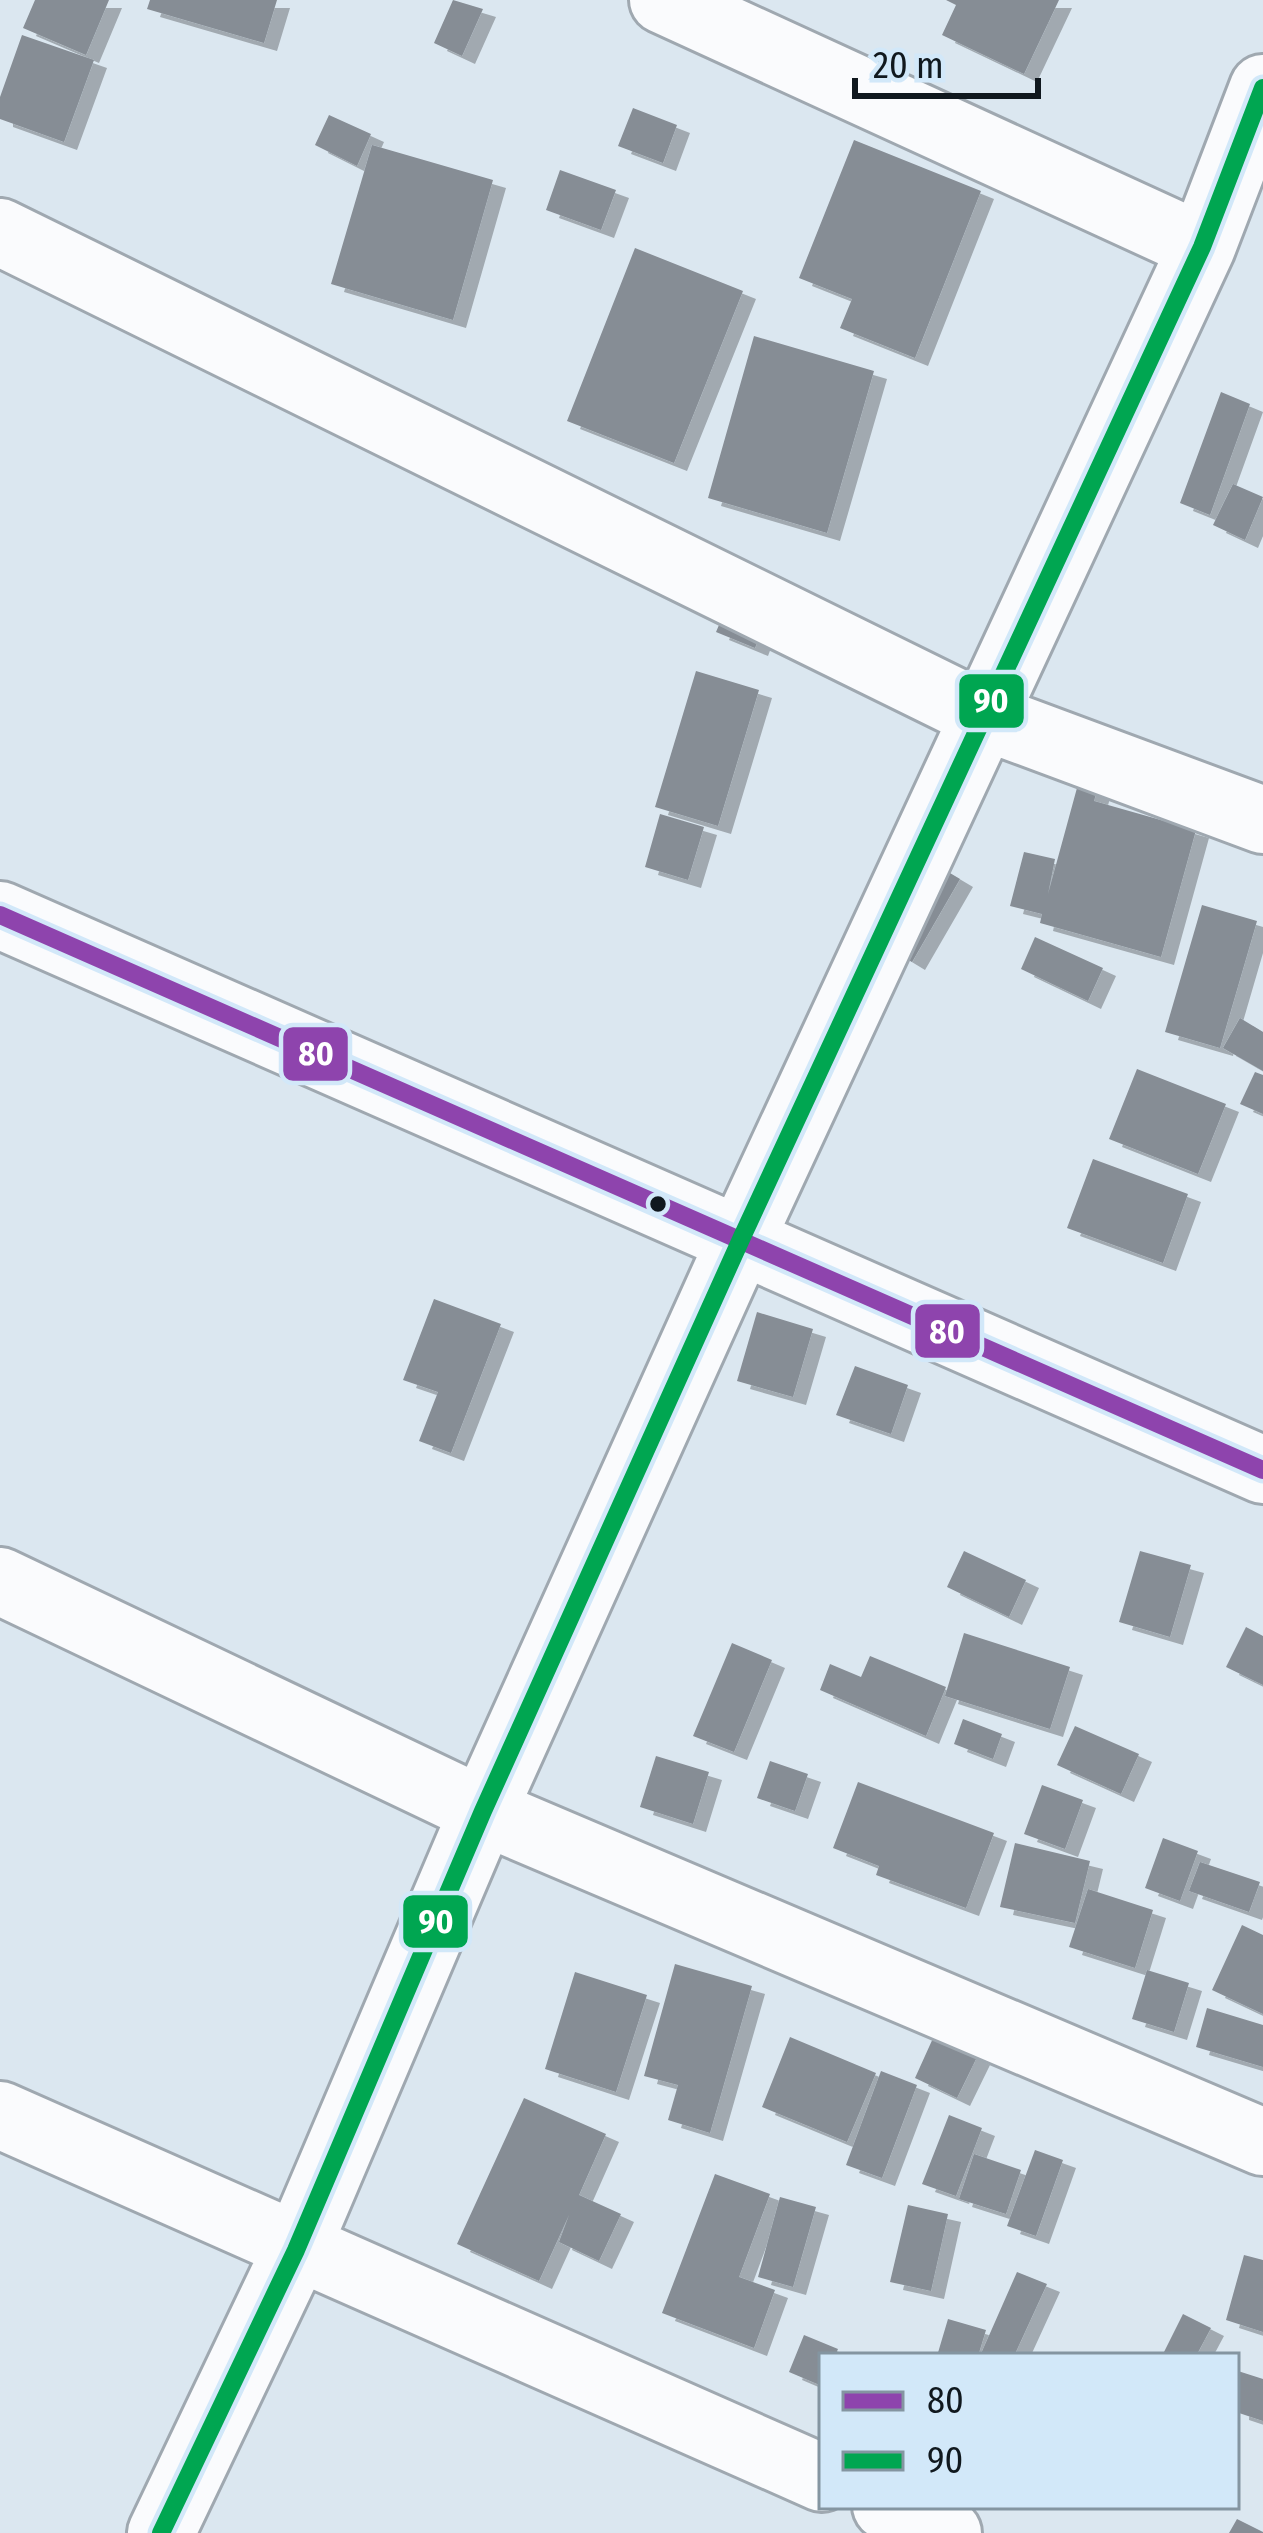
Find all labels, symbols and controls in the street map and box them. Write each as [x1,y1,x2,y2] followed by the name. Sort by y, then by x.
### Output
[855,24,1038,98] scale bar
[873,44,944,88] text: 20 m
[957,672,1026,730] line badge: 90
[973,681,1009,721] text: 90
[281,1025,350,1083] line badge: 80
[298,1034,334,1074] text: 80
[647,1193,669,1215] unlabelled marker
[913,1302,982,1360] line badge: 80
[929,1312,965,1352] text: 80
[401,1893,470,1950] line badge: 90
[418,1902,454,1942] text: 90
[819,2353,1239,2509] legend
[927,2379,964,2423] text: 80
[927,2439,963,2483] text: 90

